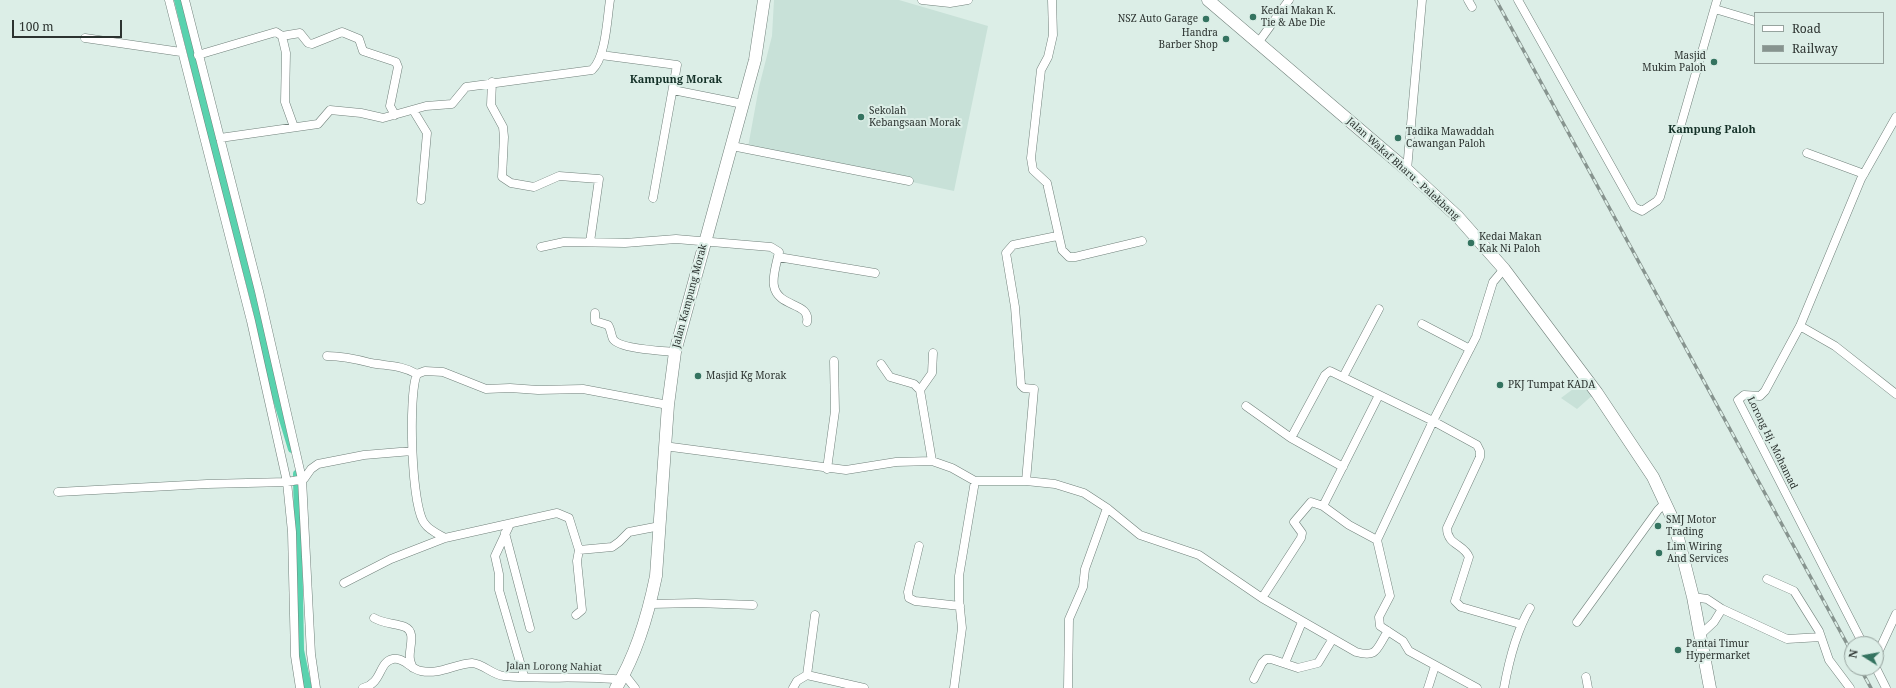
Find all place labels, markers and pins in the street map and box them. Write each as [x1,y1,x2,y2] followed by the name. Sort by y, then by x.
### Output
[1261,5,1336,28] place label: Kedai Makan K. Tie & Abe Die
[1248,12,1258,22] marker: Kedai Makan K. Tie & Abe Die
[1118,13,1198,25] place label: NSZ Auto Garage
[1201,14,1211,24] marker: NSZ Auto Garage
[1159,27,1218,50] place label: Handra Barber Shop
[1221,34,1231,44] marker: Handra Barber Shop
[1642,50,1706,74] place label: Masjid Mukim Paloh
[1709,57,1719,67] marker: Masjid Mukim Paloh
[869,105,961,128] place label: Sekolah Kebangsaan Morak
[856,112,866,122] marker: Sekolah Kebangsaan Morak
[1406,126,1494,150] place label: Tadika Mawaddah Cawangan Paloh
[1393,133,1403,143] marker: Tadika Mawaddah Cawangan Paloh
[1479,231,1542,254] place label: Kedai Makan Kak Ni Paloh
[1466,238,1476,248] marker: Kedai Makan Kak Ni Paloh
[706,370,786,382] place label: Masjid Kg Morak
[693,371,703,381] marker: Masjid Kg Morak
[1508,379,1595,391] place label: PKJ Tumpat KADA
[1495,380,1505,390] marker: PKJ Tumpat KADA
[1666,514,1716,538] place label: SMJ Motor Trading
[1653,521,1663,531] marker: SMJ Motor Trading
[1667,541,1729,564] place label: Lim Wiring And Services
[1654,548,1664,558] marker: Lim Wiring And Services
[1686,638,1750,662] place label: Pantai Timur Hypermarket
[1673,645,1683,655] marker: Pantai Timur Hypermarket

